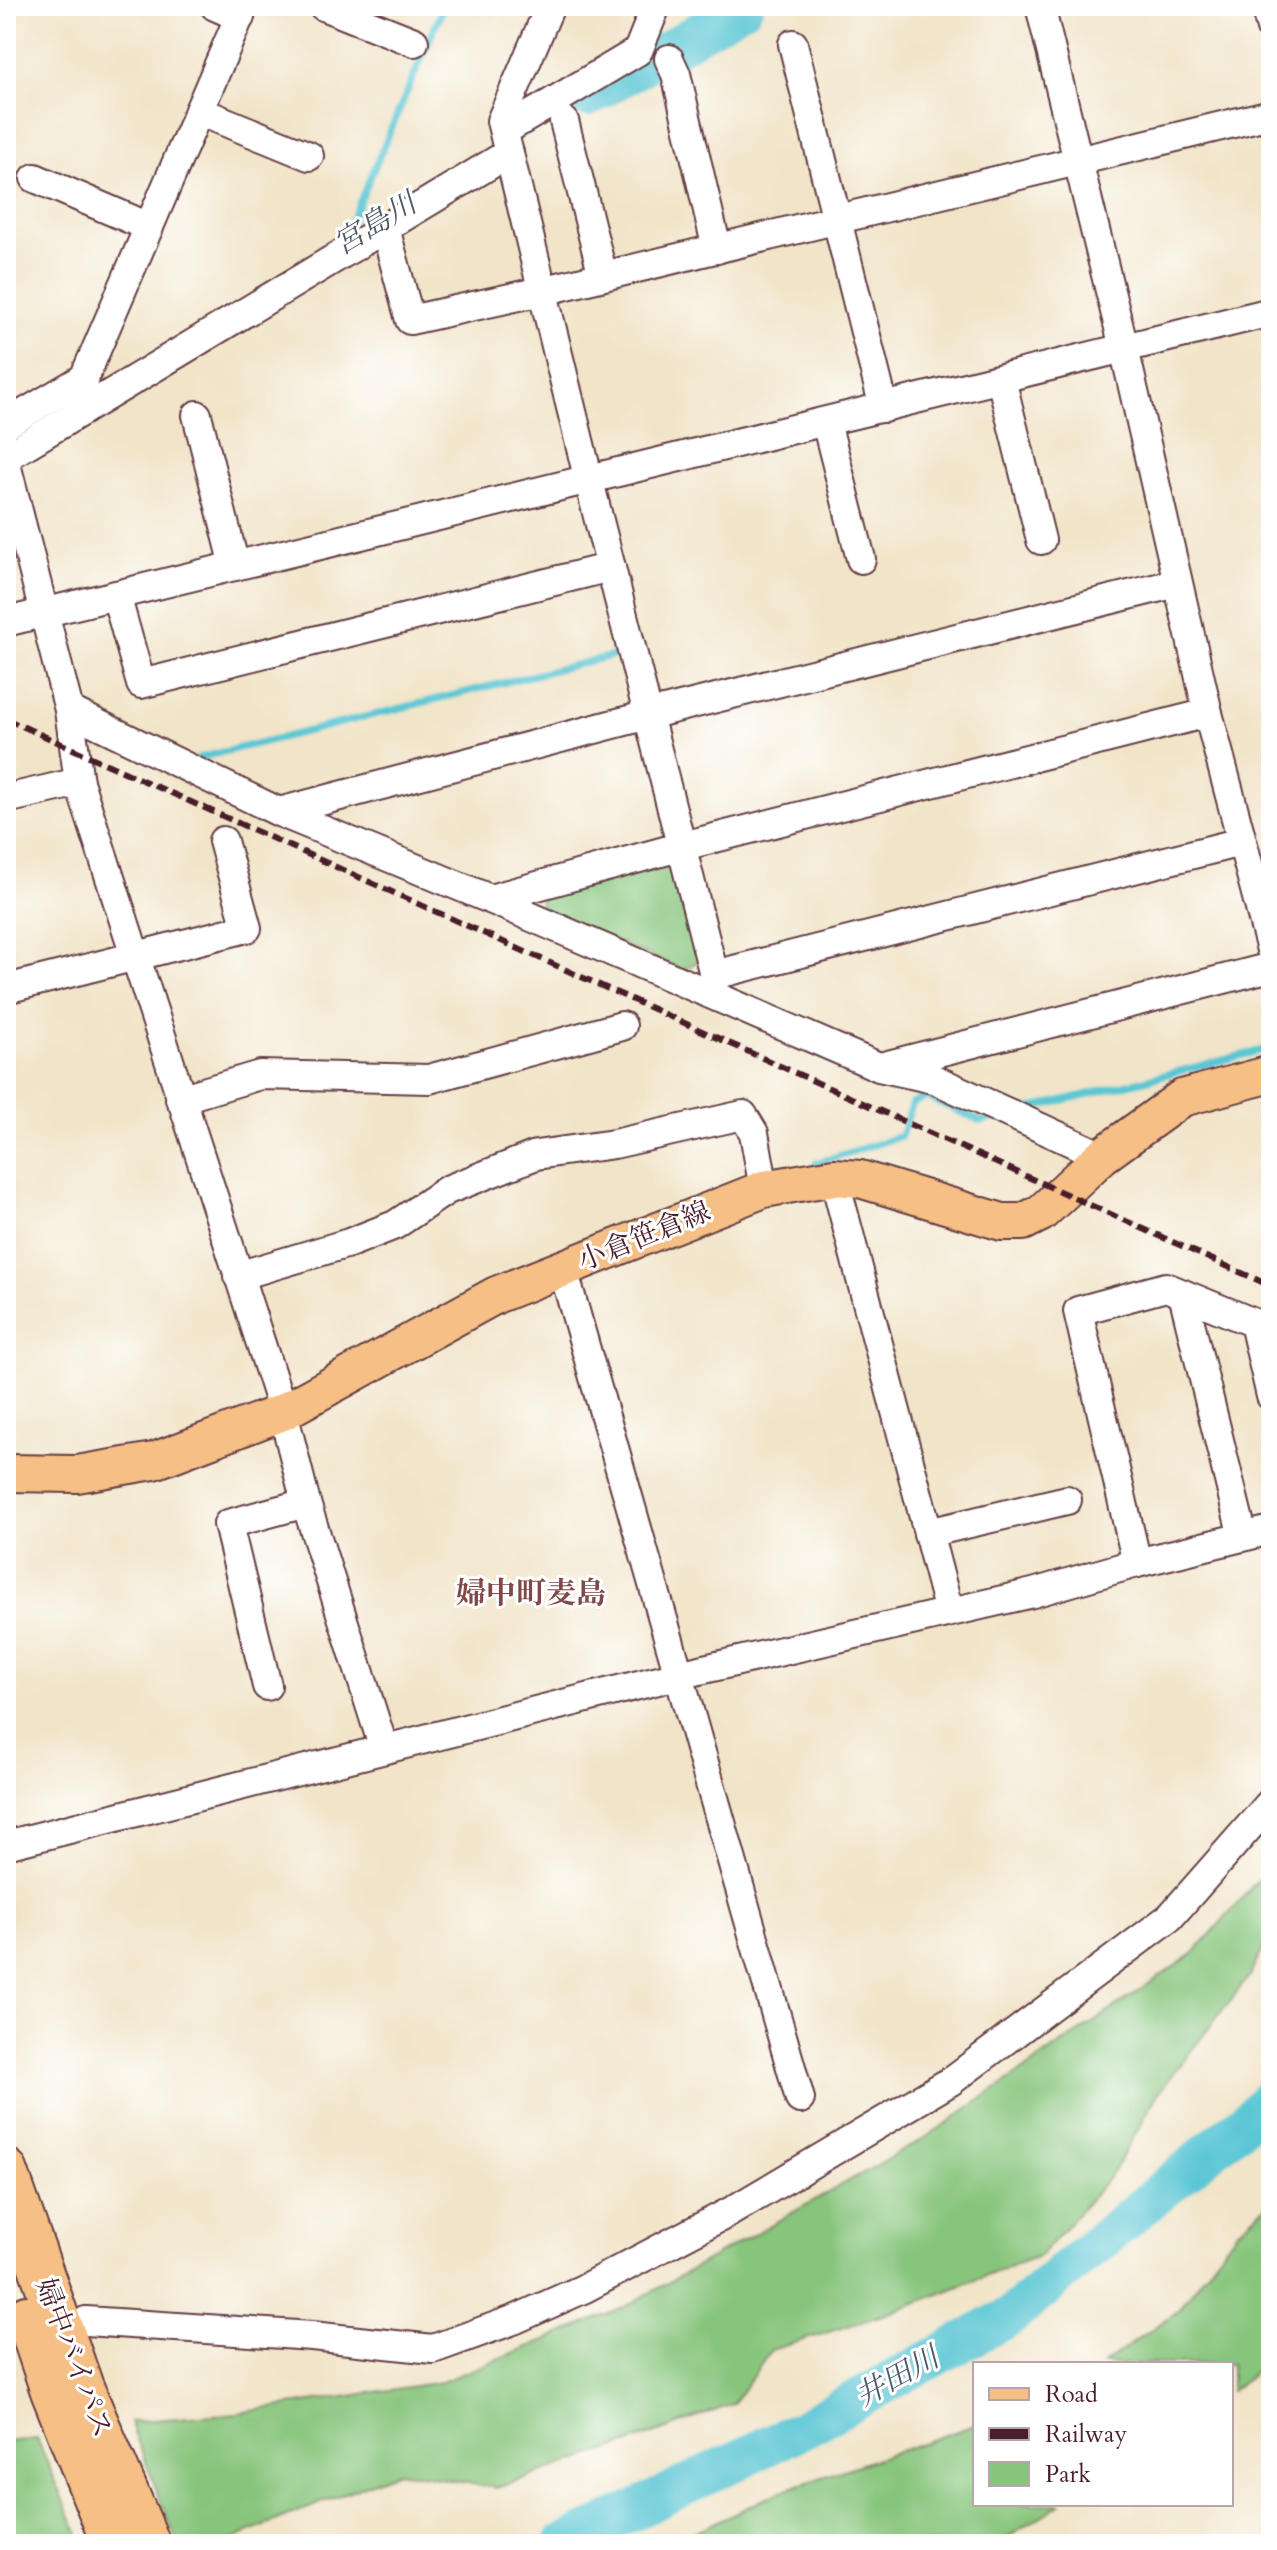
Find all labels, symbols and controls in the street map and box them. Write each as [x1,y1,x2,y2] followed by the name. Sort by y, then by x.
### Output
[326,182,427,265] water label: 宮島川
[572,1192,716,1280] street label: 小倉笹倉線
[456,1573,606,1614] district label: 婦中町麦島
[26,2273,122,2443] street label: 婦中バイパス
[848,2336,949,2417] water label: 井田川
[973,2362,1233,2506] legend
[1045,2378,1098,2411] text: Road
[1045,2418,1127,2451] text: Railway
[1045,2458,1091,2491] text: Park

